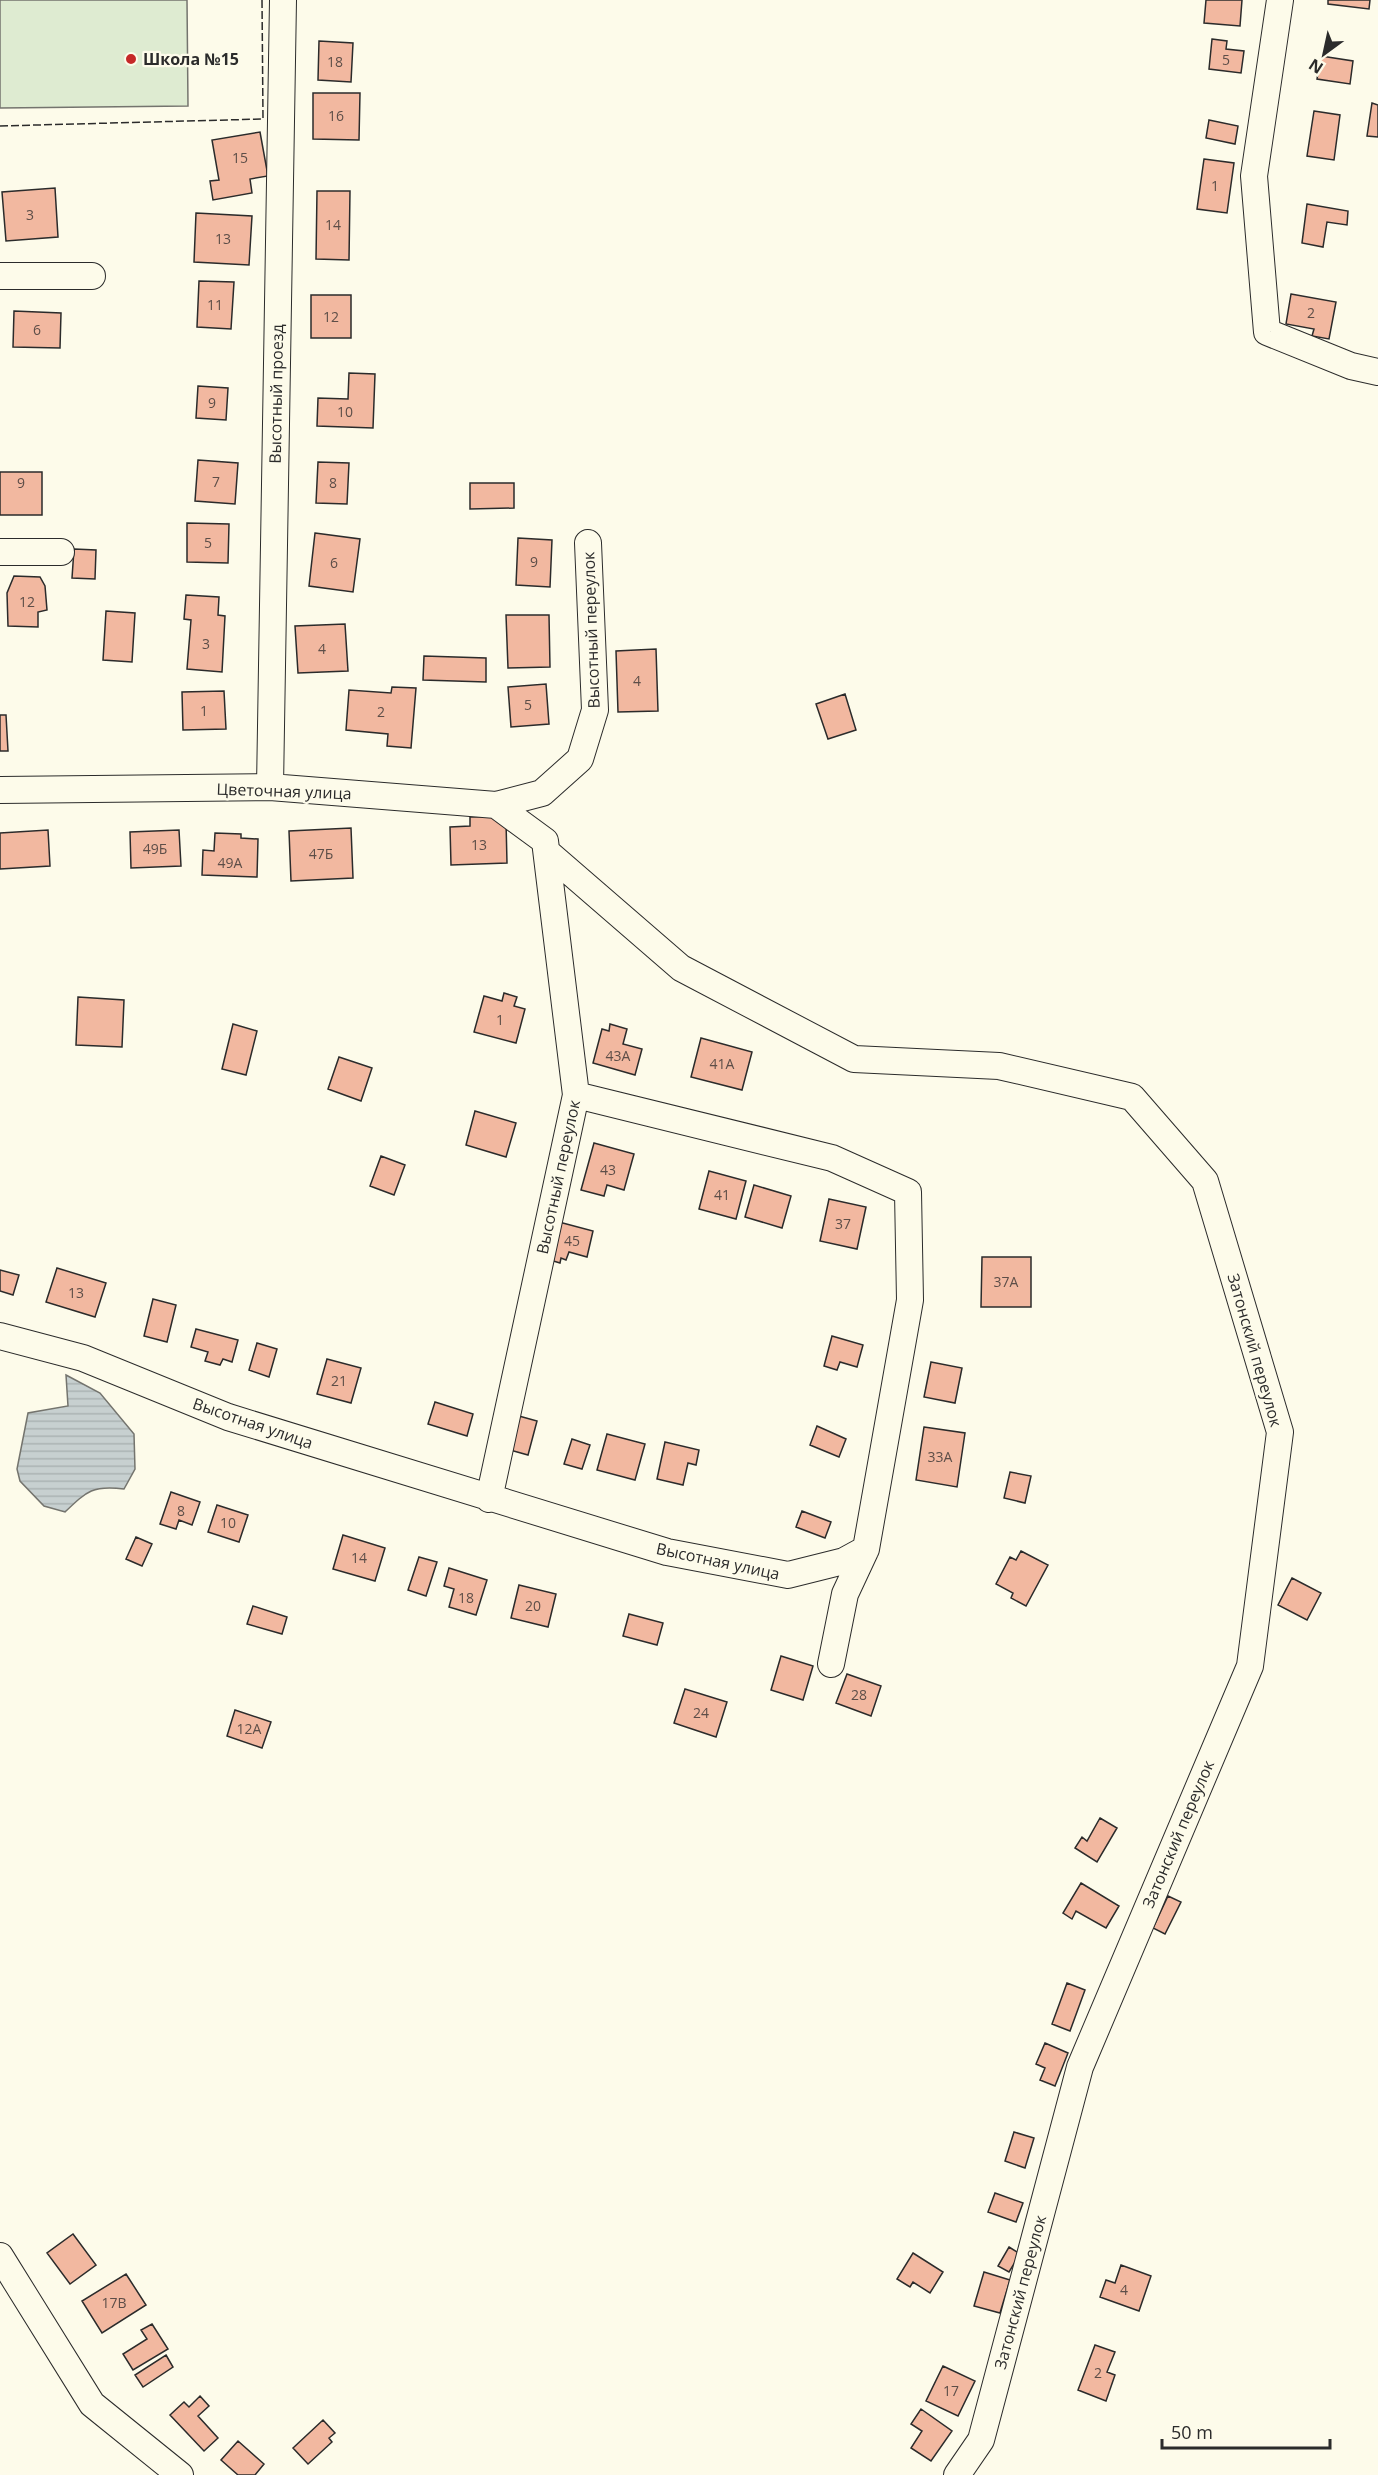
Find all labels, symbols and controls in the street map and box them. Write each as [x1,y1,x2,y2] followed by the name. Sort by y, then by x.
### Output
[1294,24,1354,84] north arrow
[143,48,239,70] place label: Школа №15
[1222,50,1230,69] house number: 5
[124,52,138,66] marker: Школа №15
[327,52,343,71] house number: 18
[1304,54,1327,79] text: N
[328,106,344,125] house number: 16
[232,148,248,167] house number: 15
[1211,176,1219,195] house number: 1
[26,205,34,224] house number: 3
[325,215,341,234] house number: 14
[215,229,231,248] house number: 13
[207,295,223,314] house number: 11
[1307,303,1315,322] house number: 2
[323,307,339,326] house number: 12
[33,320,41,339] house number: 6
[264,324,288,464] street label: Высотный проезд
[208,393,216,412] house number: 9
[337,402,353,421] house number: 10
[212,472,220,491] house number: 7
[17,473,25,492] house number: 9
[329,473,337,492] house number: 8
[204,533,212,552] house number: 5
[577,550,605,709] street label: Высотный переулок
[530,552,538,571] house number: 9
[330,553,338,572] house number: 6
[19,592,35,611] house number: 12
[202,634,210,653] house number: 3
[318,639,326,658] house number: 4
[633,671,641,690] house number: 4
[524,695,532,714] house number: 5
[200,701,208,720] house number: 1
[377,702,385,721] house number: 2
[216,778,352,804] street label: Цветочная улица
[471,835,487,854] house number: 13
[143,839,167,858] house number: 49Б
[309,844,333,863] house number: 47Б
[218,853,243,872] house number: 49А
[496,1010,504,1029] house number: 1
[606,1046,631,1065] house number: 43А
[710,1054,735,1073] house number: 41А
[531,1097,585,1256] street label: Высотный переулок
[600,1160,616,1179] house number: 43
[714,1185,730,1204] house number: 41
[835,1214,851,1233] house number: 37
[564,1231,580,1250] house number: 45
[1223,1271,1288,1430] street label: Затонский переулок
[994,1272,1019,1291] house number: 37А
[68,1283,84,1302] house number: 13
[331,1371,347,1390] house number: 21
[190,1392,316,1454] street label: Высотная улица
[928,1447,953,1466] house number: 33А
[177,1501,185,1520] house number: 8
[220,1513,236,1532] house number: 10
[654,1537,782,1585] street label: Высотная улица
[351,1548,367,1567] house number: 14
[458,1588,474,1607] house number: 18
[525,1596,541,1615] house number: 20
[851,1685,867,1704] house number: 28
[693,1703,709,1722] house number: 24
[237,1719,262,1738] house number: 12А
[1137,1756,1219,1911] street label: Затонский переулок
[989,2212,1051,2371] street label: Затонский переулок
[1120,2280,1128,2299] house number: 4
[101,2293,127,2312] house number: 17В
[1094,2363,1102,2382] house number: 2
[943,2381,959,2400] house number: 17
[1162,2412,1330,2450] scale bar
[1171,2420,1213,2444] text: 50 m

